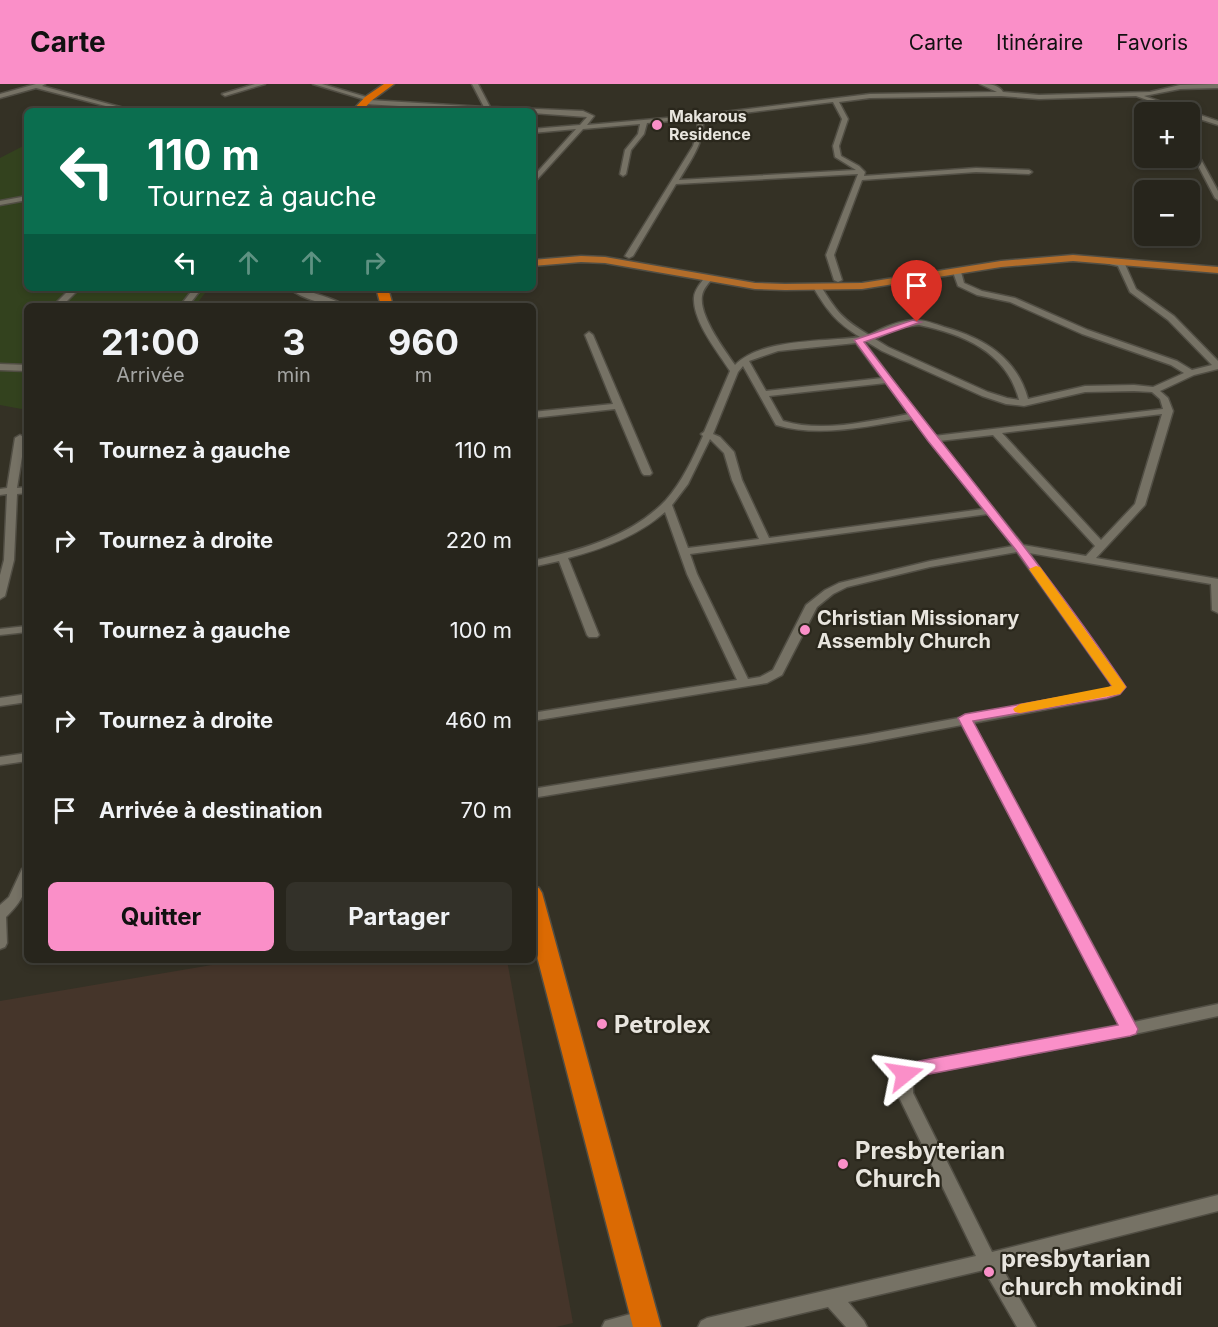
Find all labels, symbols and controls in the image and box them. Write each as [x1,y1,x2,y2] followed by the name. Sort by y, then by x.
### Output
[30,25,106,59] text: Carte
[909,30,963,55] text: Carte
[996,30,1083,55] text: Itinéraire
[1116,30,1188,55] text: Favoris
[1134,102,1200,246] map controls
[1134,102,1200,168] button: +
[669,106,751,144] place label: Makarous Residence
[650,118,664,132] marker: Makarous Residence
[147,129,260,180] text: 110 m
[48,132,126,210] icon: left
[147,180,376,213] text: Tournez à gauche
[1134,180,1200,246] button: −
[169,246,202,279] icon: left
[232,246,265,279] icon: ahead
[295,246,328,279] icon: ahead
[358,246,391,279] icon: right
[891,260,942,322] pin
[900,269,933,302] icon: arrive
[101,320,200,364] text: 21:00
[282,320,305,364] text: 3
[388,320,459,364] text: 960
[116,363,185,387] text: Arrivée
[277,363,311,387] text: min
[415,363,432,387] text: m
[48,434,81,467] icon: left
[99,437,291,463] text: Tournez à gauche
[455,437,512,463] text: 110 m
[48,524,81,557] icon: right
[99,527,273,553] text: Tournez à droite
[446,527,512,553] text: 220 m
[817,606,1019,653] place label: Christian Missionary Assembly Church
[48,614,81,647] icon: left
[99,617,291,643] text: Tournez à gauche
[450,617,512,643] text: 100 m
[798,623,812,637] marker: Christian Missionary Assembly Church
[48,704,81,737] icon: right
[99,707,273,733] text: Tournez à droite
[445,707,512,733] text: 460 m
[48,794,81,827] icon: arrive
[99,797,323,823] text: Arrivée à destination
[461,797,512,823] text: 70 m
[48,882,274,951] button: Quitter
[286,882,512,951] button: Partager
[614,1010,711,1039] place label: Petrolex
[595,1017,609,1031] marker: Petrolex
[873,1042,937,1106] position arrow
[855,1136,1005,1193] place label: Presbyterian Church
[836,1157,850,1171] marker: Presbyterian Church
[1001,1244,1183,1301] place label: presbytarian church mokindi
[982,1265,996,1279] marker: presbytarian church mokindi

